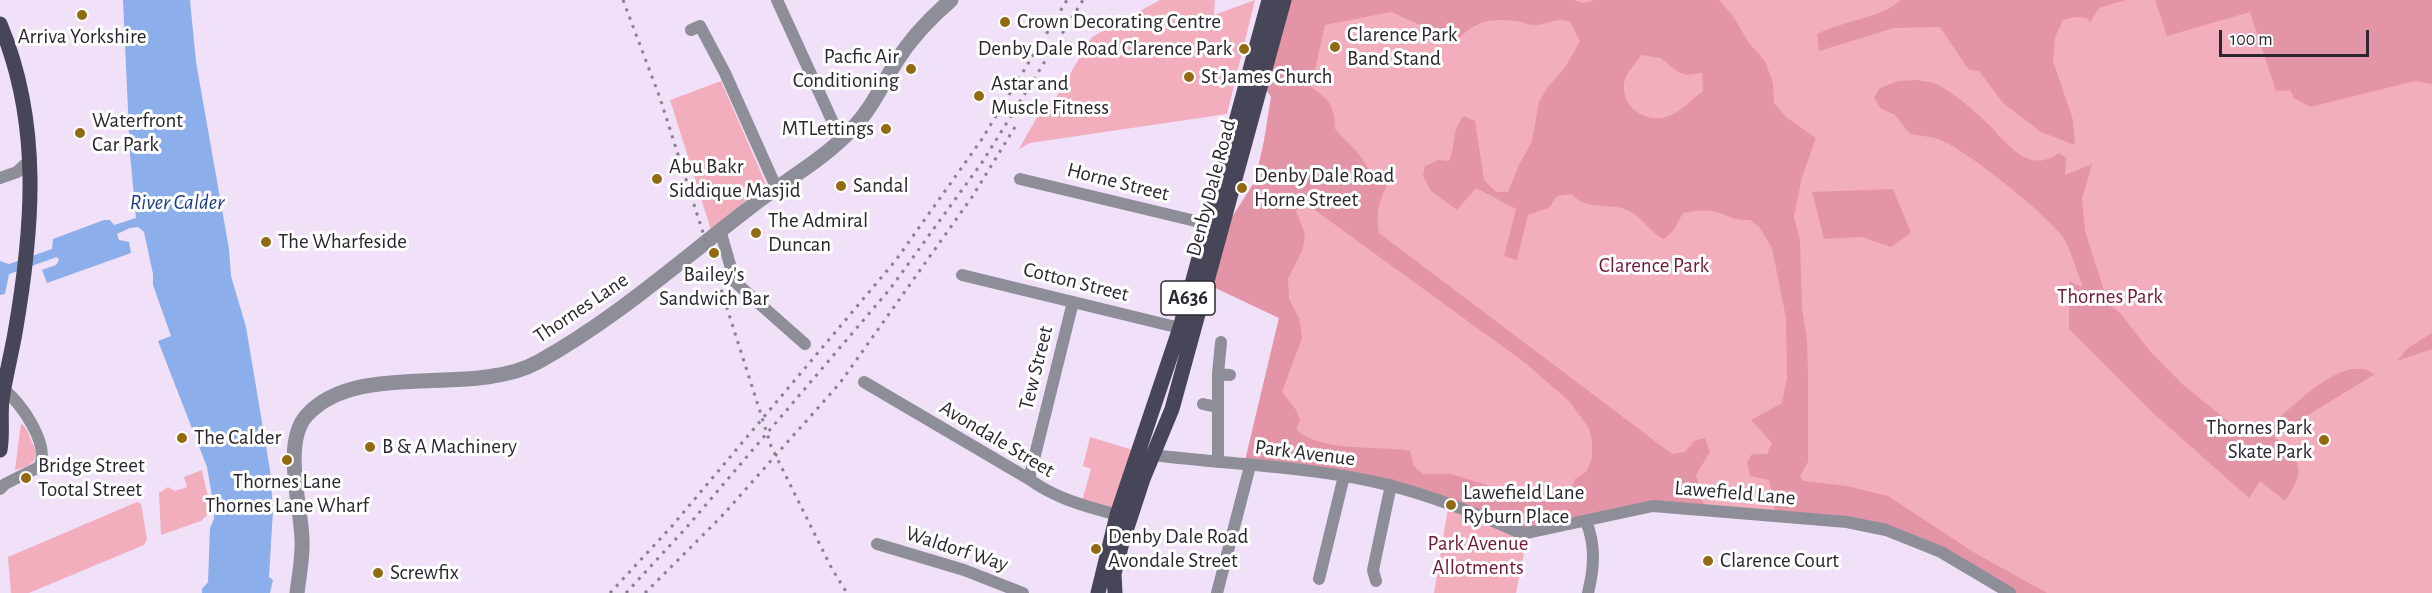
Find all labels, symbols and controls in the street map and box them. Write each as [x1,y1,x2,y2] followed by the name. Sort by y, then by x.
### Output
[75,8,89,22] marker: Arriva Yorkshire
[1017,9,1221,35] place label: Crown Decorating Centre
[998,15,1012,29] marker: Crown Decorating Centre
[2222,18,2372,56] scale bar
[1347,22,1457,72] place label: Clarence Park Band Stand
[18,24,146,50] place label: Arriva Yorkshire
[2230,31,2273,49] text: 100 m
[978,36,1232,62] place label: Denby Dale Road Clarence Park
[1328,40,1342,54] marker: Clarence Park Band Stand
[1237,42,1251,56] marker: Denby Dale Road Clarence Park
[793,44,899,94] place label: Pacfic Air Conditioning
[904,62,918,76] marker: Pacfic Air Conditioning
[1201,64,1332,90] place label: St James Church
[1182,70,1196,84] marker: St James Church
[991,71,1109,121] place label: Astar and Muscle Fitness
[972,89,986,103] marker: Astar and Muscle Fitness
[92,108,183,158] place label: Waterfront Car Park
[782,116,874,142] place label: MTLettings
[1181,117,1241,259] street label: Denby Dale Road
[879,122,893,136] marker: MTLettings
[73,126,87,140] marker: Waterfront Car Park
[669,154,801,204] place label: Abu Bakr Siddique Masjid
[1064,157,1172,207] street label: Horne Street
[1254,163,1394,213] place label: Denby Dale Road Horne Street
[650,172,664,186] marker: Abu Bakr Siddique Masjid
[853,173,909,199] place label: Sandal
[834,179,848,193] marker: Sandal
[1235,181,1249,195] marker: Denby Dale Road Horne Street
[130,189,224,215] water label: River Calder
[768,208,868,258] place label: The Admiral Duncan
[749,226,763,240] marker: The Admiral Duncan
[278,229,407,255] place label: The Wharfeside
[259,235,273,249] marker: The Wharfeside
[707,246,721,260] marker: Bailey's Sandwich Bar
[1599,253,1709,279] park label: Clarence Park
[1021,257,1131,307] street label: Cotton Street
[659,262,769,312] place label: Bailey's Sandwich Bar
[529,267,633,349] street label: Thornes Lane
[1161,281,1215,315] road number: A636
[2057,284,2163,310] park label: Thornes Park
[1013,323,1059,413] street label: Tew Street
[935,395,1059,483] street label: Avondale Street
[2206,415,2312,465] place label: Thornes Park Skate Park
[194,425,281,451] place label: The Calder
[175,431,189,445] marker: The Calder
[2317,433,2331,447] marker: Thornes Park Skate Park
[382,434,517,460] place label: B & A Machinery
[1253,434,1357,472] street label: Park Avenue
[363,440,377,454] marker: B & A Machinery
[38,453,145,503] place label: Bridge Street Tootal Street
[280,453,294,467] marker: Thornes Lane Thornes Lane Wharf
[205,469,369,519] place label: Thornes Lane Thornes Lane Wharf
[19,471,33,485] marker: Bridge Street Tootal Street
[1673,475,1797,511] street label: Lawefield Lane
[1463,480,1584,530] place label: Lawefield Lane Ryburn Place
[1444,498,1458,512] marker: Lawefield Lane Ryburn Place
[903,521,1011,577] street label: Waldorf Way
[1108,524,1248,574] place label: Denby Dale Road Avondale Street
[1428,531,1528,581] park label: Park Avenue Allotments
[1089,542,1103,556] marker: Denby Dale Road Avondale Street
[1720,548,1839,574] place label: Clarence Court
[1701,554,1715,568] marker: Clarence Court
[390,560,459,586] place label: Screwfix
[371,566,385,580] marker: Screwfix

